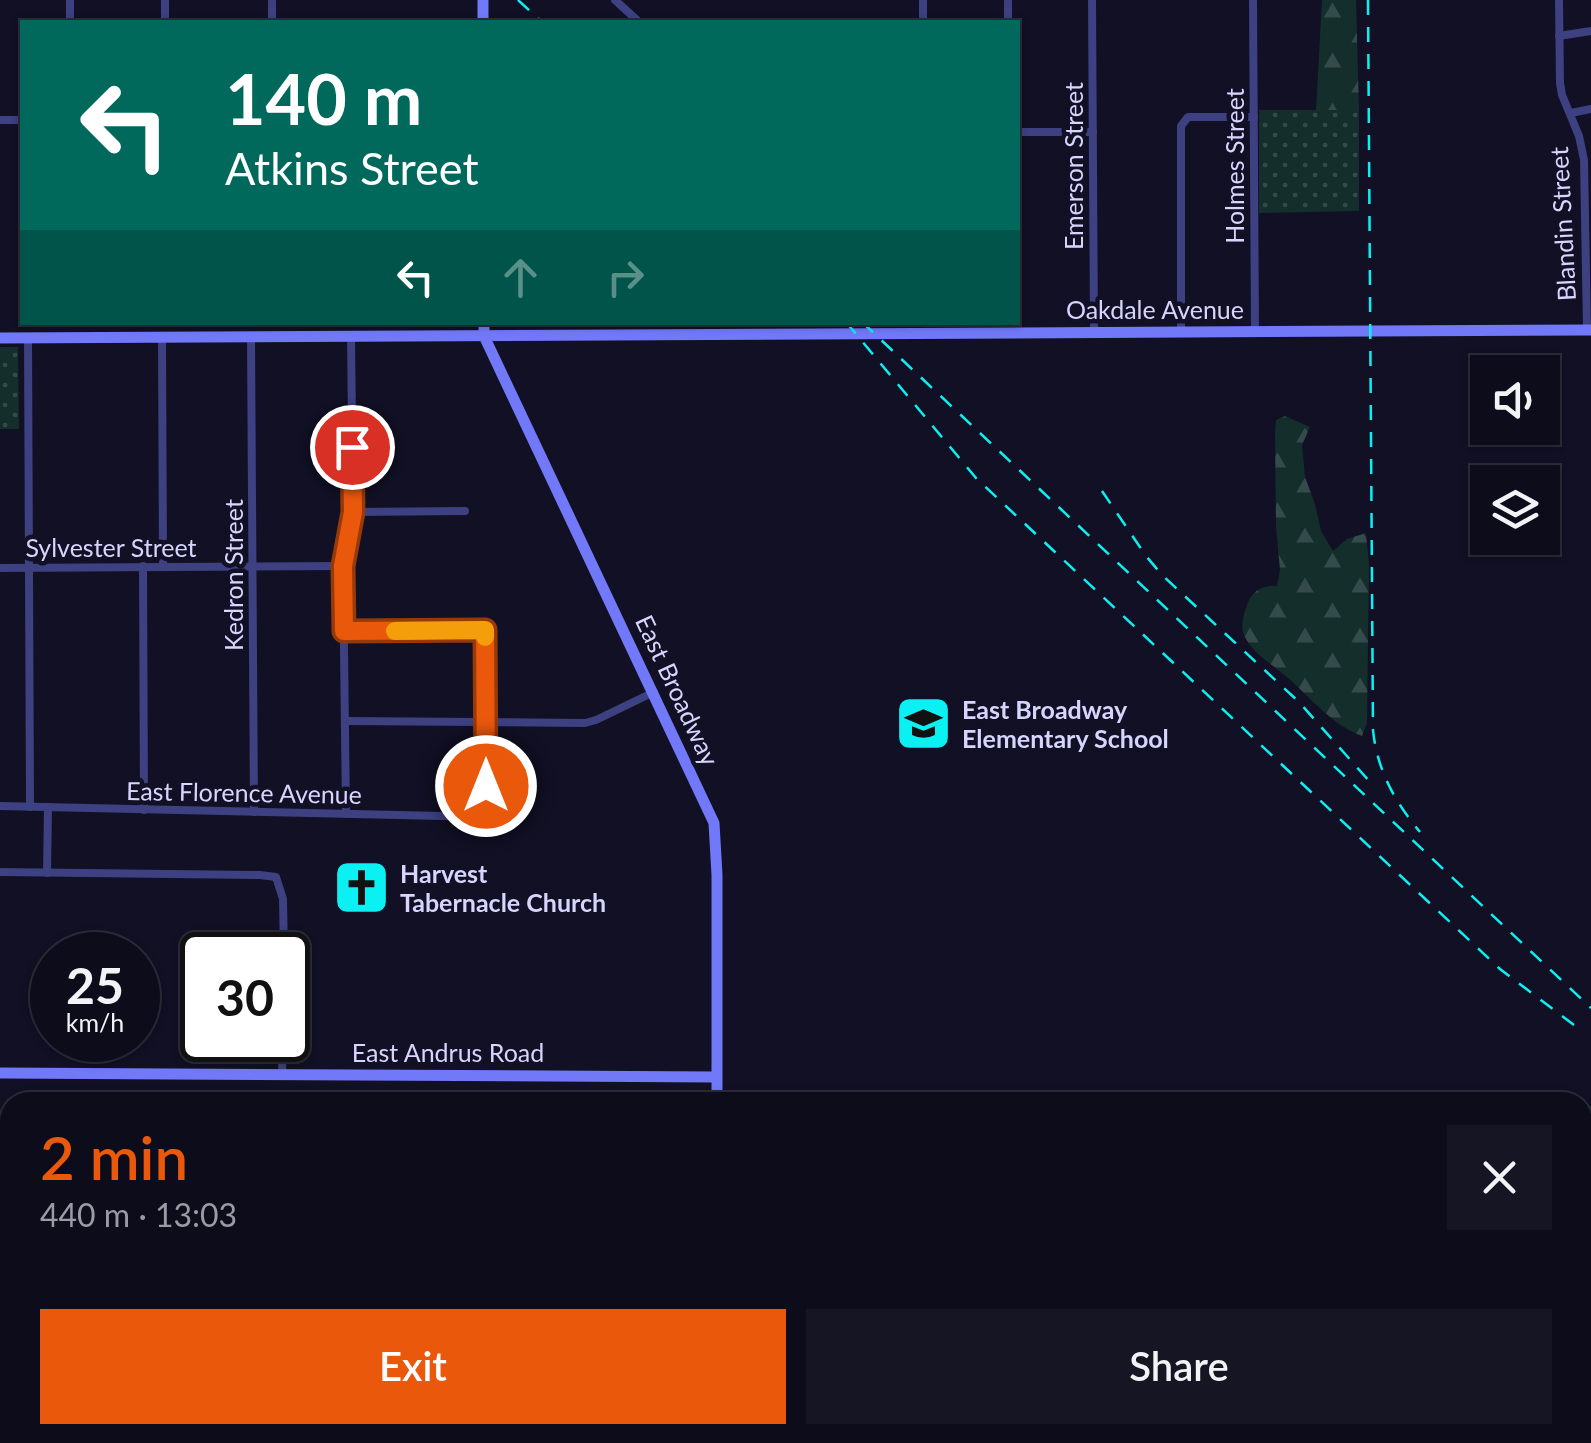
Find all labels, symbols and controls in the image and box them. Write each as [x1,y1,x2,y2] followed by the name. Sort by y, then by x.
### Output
[225,56,422,140] text: 140 m
[60,60,190,190] icon: left
[1058,82,1088,250] street label: Emerson Street
[1219,88,1249,244] street label: Holmes Street
[225,141,479,195] text: Atkins Street
[1543,146,1581,302] street label: Blandin Street
[388,250,443,305] icon: left
[493,250,548,305] icon: ahead
[598,250,653,305] icon: right
[1066,294,1244,324] street label: Oakdale Avenue
[1470,355,1560,555] map controls
[1470,355,1560,445] button: sound
[310,405,395,490] pin
[325,420,380,475] icon: arrive
[1470,465,1560,555] button: layers
[218,499,248,651] street label: Kedron Street
[25,532,197,562] street label: Sylvester Street
[630,610,726,770] street label: East Broadway
[893,693,953,753] school or university icon: East Broadway Elementary School
[962,694,1169,753] place label: East Broadway Elementary School
[434,734,538,838] position arrow
[126,775,362,809] street label: East Florence Avenue
[331,857,391,917] church icon: Harvest Tabernacle Church
[400,858,606,917] place label: Harvest Tabernacle Church
[180,932,310,1062] speed limit sign: 30
[66,955,124,1015] text: 25
[66,1007,124,1037] text: km/h
[352,1037,544,1067] street label: East Andrus Road
[40,1121,188,1193] text: 2 min
[1447,1125,1552,1230] button: close
[40,1195,237,1234] text: 440 m · 13:03
[40,1309,786,1424] button: Exit
[806,1309,1552,1424] button: Share

